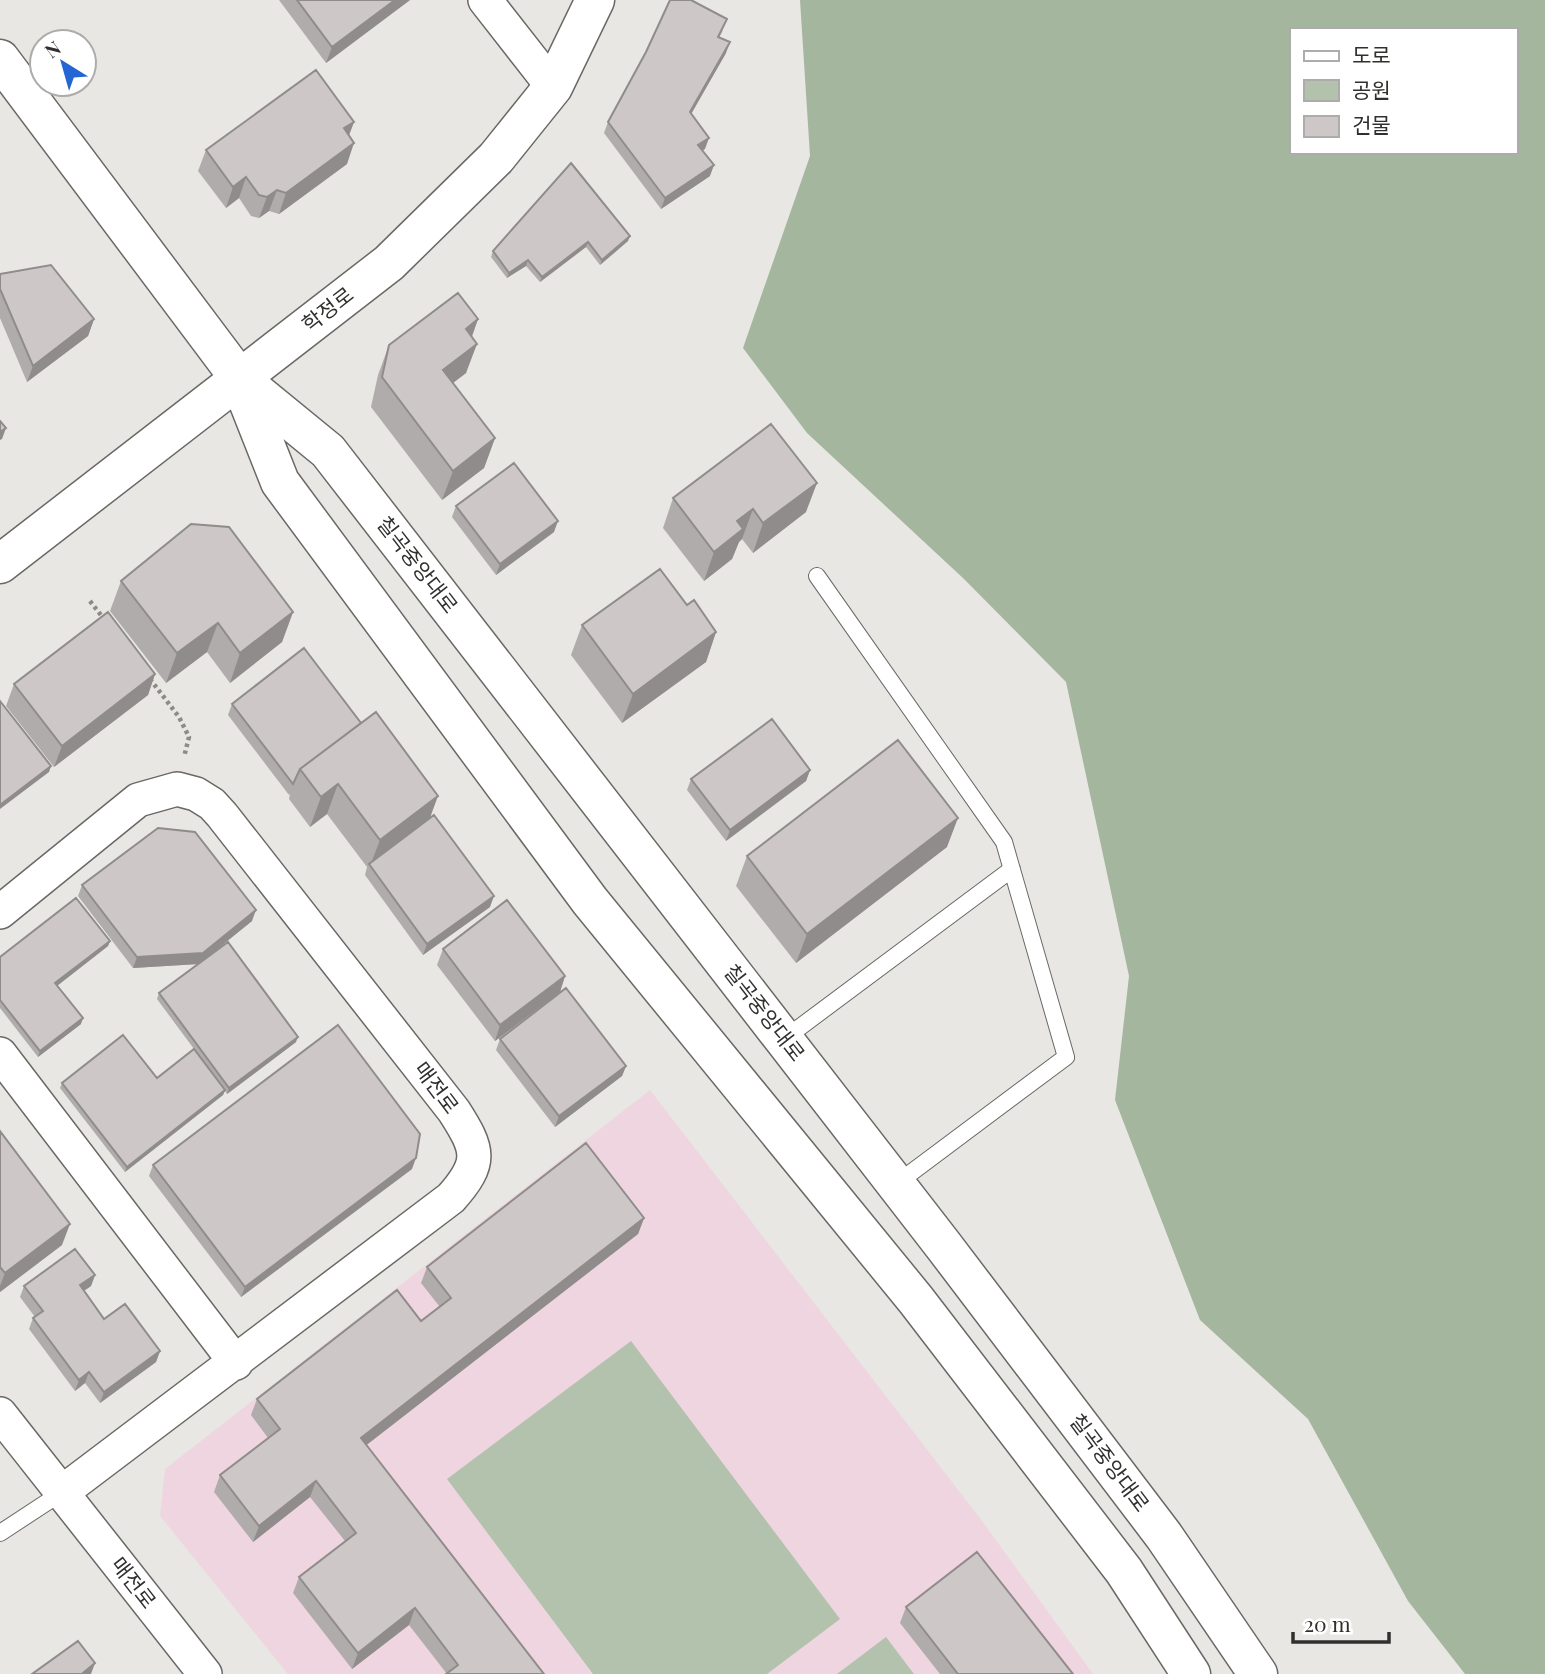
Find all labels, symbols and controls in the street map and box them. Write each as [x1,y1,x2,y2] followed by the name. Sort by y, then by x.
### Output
[28,28,98,98] north arrow
[1290,28,1517,154] legend
[39,34,66,63] text: N
[1352,40,1391,68] text: 도로
[1352,75,1391,103] text: 공원
[1352,110,1391,138] text: 건물
[295,280,358,337] street label: 학정로
[372,509,465,618] street label: 칠곡중앙대로
[719,957,812,1066] street label: 칠곡중앙대로
[409,1055,466,1118] street label: 매전로
[1065,1407,1157,1517] street label: 칠곡중앙대로
[106,1550,163,1613] street label: 매전로
[1293,1600,1389,1644] scale bar
[1304,1609,1351,1637] text: 20 m

